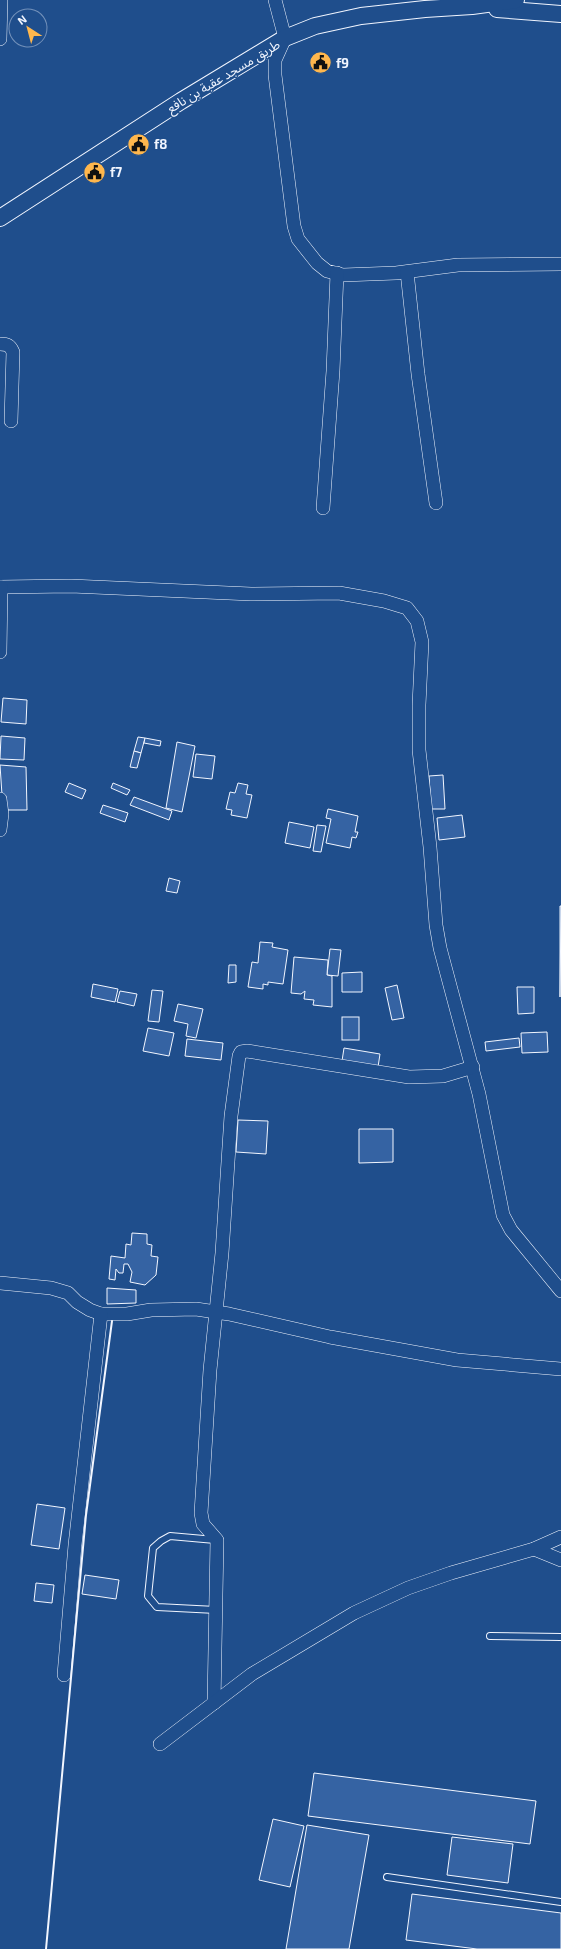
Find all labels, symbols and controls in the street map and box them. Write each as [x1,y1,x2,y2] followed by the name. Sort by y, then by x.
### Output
[8,8,48,48] north arrow
[15,12,29,27] text: N
[163,36,284,119] street label: طريق مسجد عقبة بن نافع
[307,50,333,76] public building icon: f9
[336,55,349,71] place label: f9
[125,131,151,157] public building icon: f8
[154,136,167,152] place label: f8
[81,159,107,185] public building icon: f7
[110,164,122,180] place label: f7

